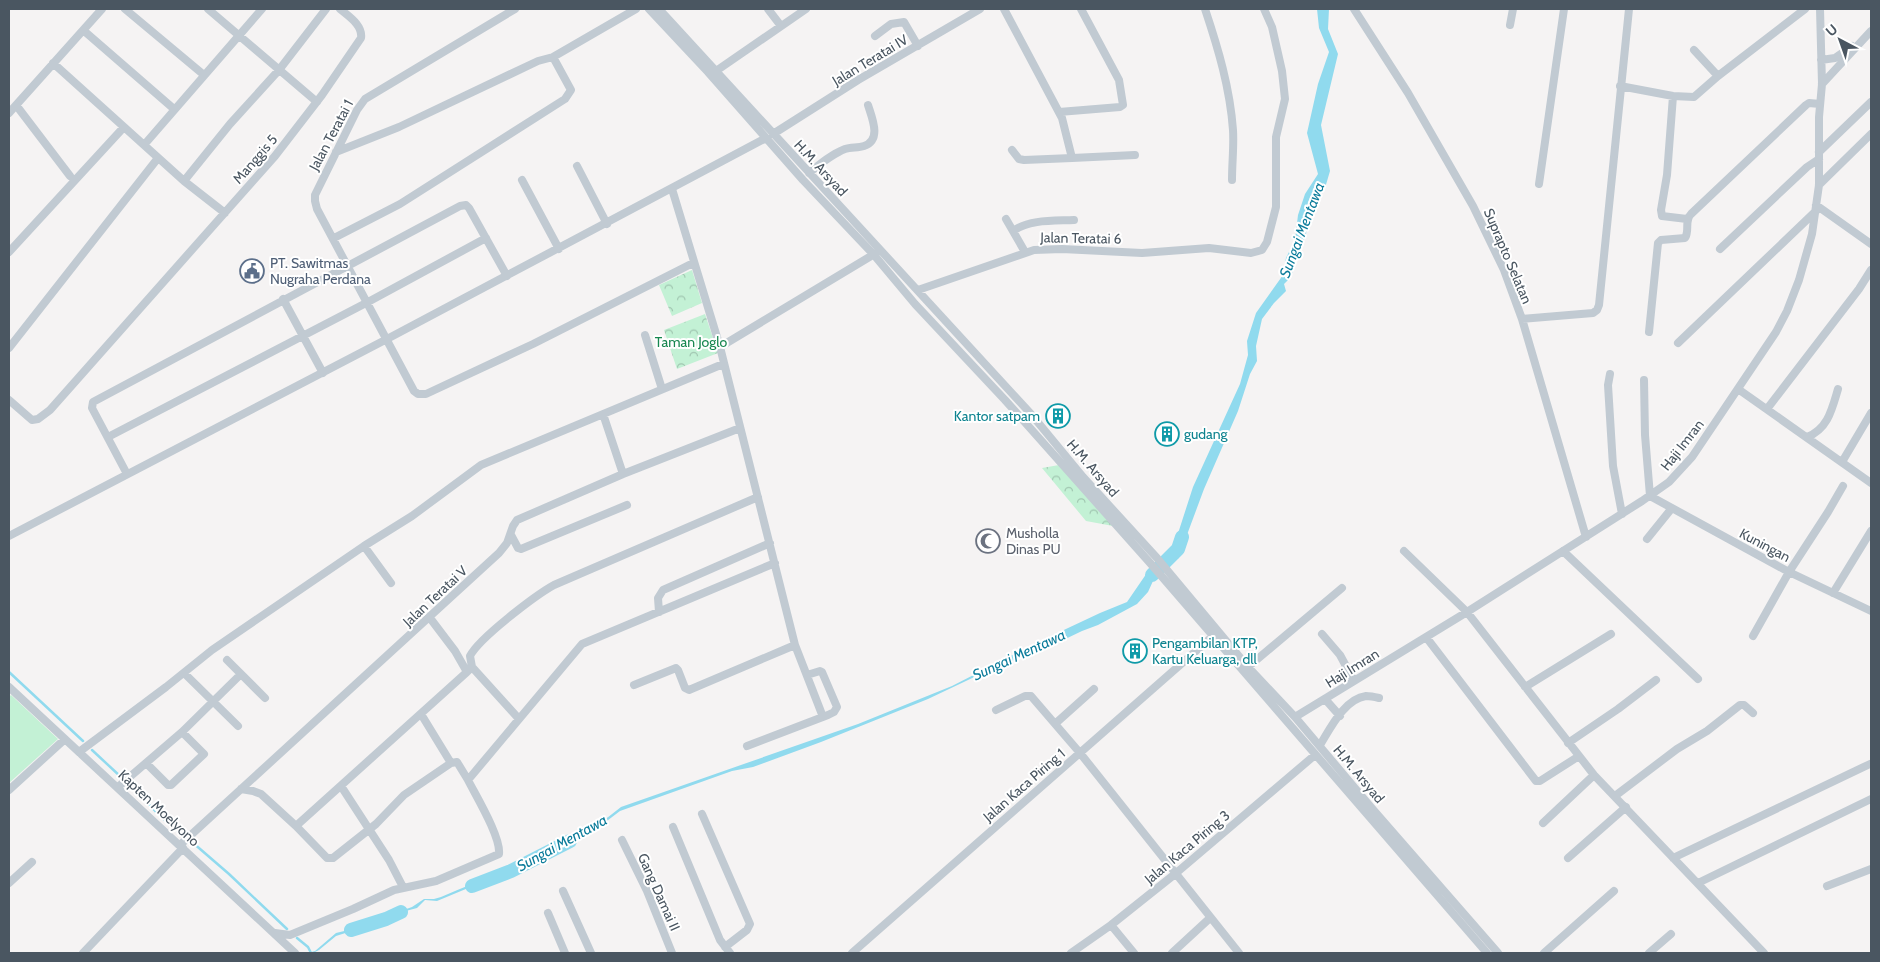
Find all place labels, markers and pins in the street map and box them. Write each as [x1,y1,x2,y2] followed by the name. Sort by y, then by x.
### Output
[270,254,371,288] place label: PT. Sawitmas Nugraha Perdana
[239,258,265,284] public building icon: PT. Sawitmas Nugraha Perdana
[1045,403,1071,429] building icon: Kantor satpam
[954,407,1040,425] place label: Kantor satpam
[1154,421,1180,447] building icon: gudang
[1184,425,1229,443] place label: gudang
[1006,524,1061,558] place label: Musholla Dinas PU
[975,528,1001,554] mosque icon: Musholla Dinas PU
[1152,634,1258,668] place label: Pengambilan KTP, Kartu Keluarga, dll
[1122,638,1148,664] building icon: Pengambilan KTP, Kartu Keluarga, dll

